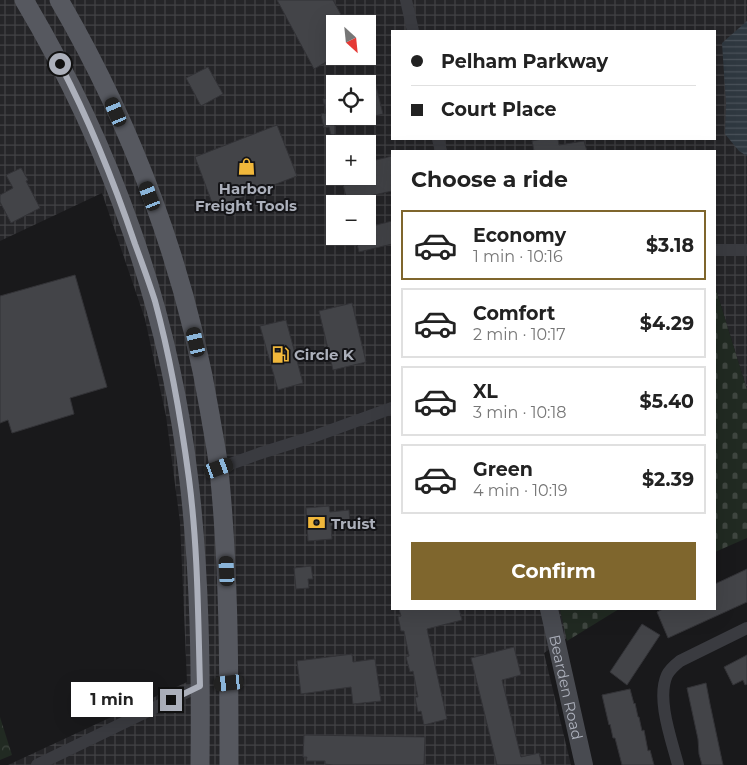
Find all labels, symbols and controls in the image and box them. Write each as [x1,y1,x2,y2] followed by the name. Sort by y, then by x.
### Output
[326,15,376,65] north arrow
[326,15,376,245] map controls
[441,50,608,73] text: Pelham Parkway
[49,53,71,75] route start
[326,75,376,125] button: locate
[103,95,128,129] car
[441,98,557,121] text: Court Place
[326,135,376,185] button: +
[236,157,256,177] shop icon: Harbor Freight Tools
[411,166,568,193] text: Choose a ride
[137,179,162,213] car
[195,179,297,215] place label: Harbor Freight Tools
[326,195,376,245] button: −
[413,223,458,268] icon: car
[473,224,566,247] text: Economy
[646,234,694,257] text: $3.18
[473,247,563,266] text: 1 min · 10:16
[413,301,458,346] icon: car
[473,302,555,325] text: Comfort
[640,312,694,335] text: $4.29
[473,325,566,344] text: 2 min · 10:17
[185,326,206,358] car
[270,344,290,364] fuel station icon: Circle K
[294,345,355,364] place label: Circle K
[413,379,458,424] icon: car
[473,380,498,403] text: XL
[640,390,694,413] text: $5.40
[473,403,566,422] text: 3 min · 10:18
[202,456,235,480] car
[413,457,458,502] icon: car
[473,458,533,481] text: Green
[642,468,694,491] text: $2.39
[473,481,568,500] text: 4 min · 10:19
[307,513,327,533] bank icon: Truist
[331,514,376,533] place label: Truist
[411,542,696,600] button: Confirm
[218,556,235,586] car
[545,633,588,742] street label: Bearden Road
[213,674,244,692] car
[71,682,154,718] callout: 1 min
[160,689,182,711] route end
[90,690,134,709] text: 1 min

